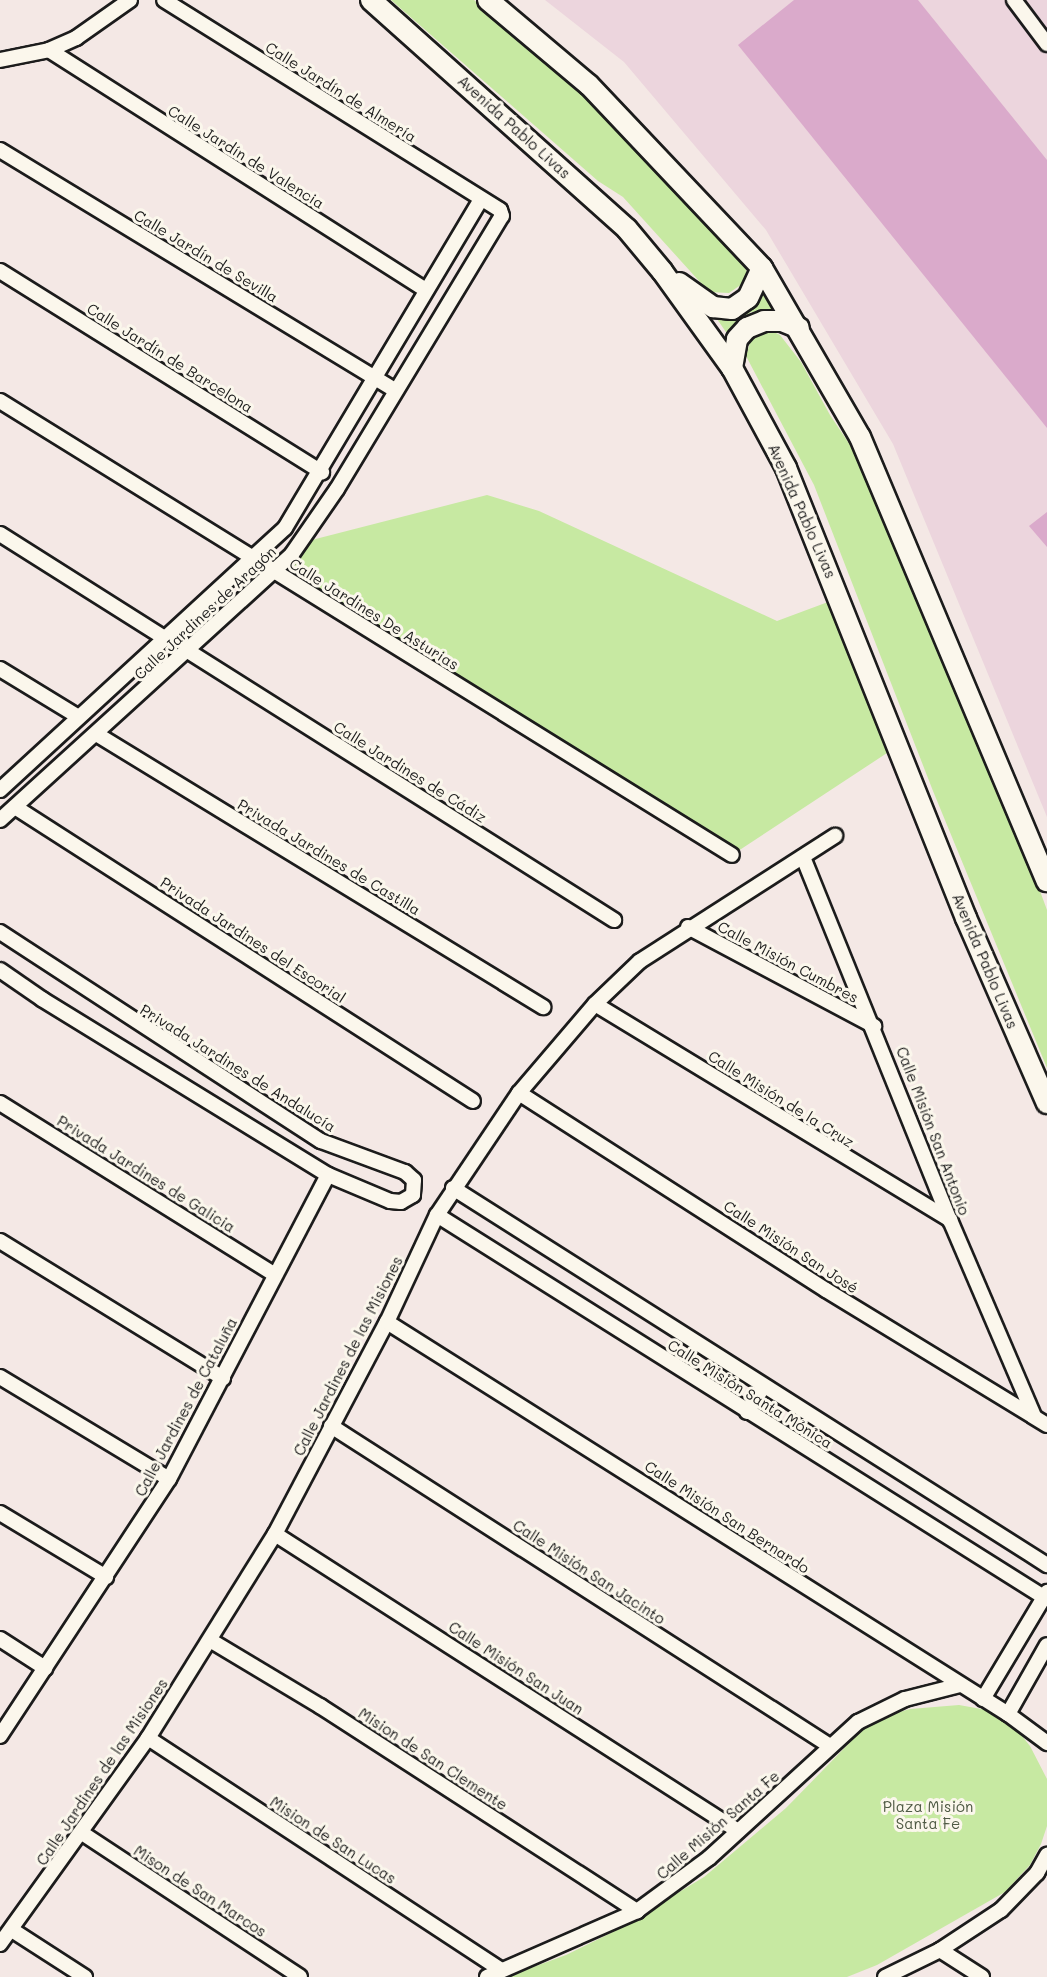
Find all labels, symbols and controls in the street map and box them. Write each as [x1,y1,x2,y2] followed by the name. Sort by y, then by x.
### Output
[262,38,420,146] street label: Calle Jardín de Almería
[454,72,574,182] street label: Avenida Pablo Livas
[165,101,327,213] street label: Calle Jardín de Valencia
[131,206,281,306] street label: Calle Jardín de Sevilla
[84,299,256,417] street label: Calle Jardín de Barcelona
[764,441,840,581] street label: Avenida Pablo Livas
[130,543,280,683] street label: Calle Jardines de Aragón
[286,554,462,674] street label: Calle Jardines De Asturias
[330,718,490,826] street label: Calle Jardines de Cádiz
[234,795,424,919] street label: Privada Jardines de Castilla
[157,873,349,1007] street label: Privada Jardines del Escorial
[948,891,1022,1031] street label: Avenida Pablo Livas
[715,917,861,1007] street label: Calle Misión Cumbres
[137,1000,339,1136] street label: Privada Jardines de Andalucía
[893,1044,973,1218] street label: Calle Misión San Antonio
[705,1047,857,1151] street label: Calle Misión de la Cruz
[54,1112,238,1236] street label: Privada Jardines de Galicia
[720,1197,862,1297] street label: Calle Misión San José
[290,1253,406,1459] street label: Calle Jardines de las Misiones
[131,1315,241,1499] street label: Calle Jardines de Cataluña
[664,1336,836,1452] street label: Calle Misión Santa Mónica
[641,1457,813,1577] street label: Calle Misión San Bernardo
[510,1516,668,1628] street label: Calle Misión San Jacinto
[445,1618,587,1718] street label: Calle Misión San Juan
[33,1675,171,1869] street label: Calle Jardines de las Misiones
[355,1704,511,1814] street label: Mision de San Clemente
[653,1767,783,1883] street label: Calle Misión Santa Fe
[267,1793,399,1887] street label: Mision de San Lucas
[883,1797,973,1832] park label: Plaza Misión Santa Fe
[130,1841,270,1941] street label: Mison de San Marcos

